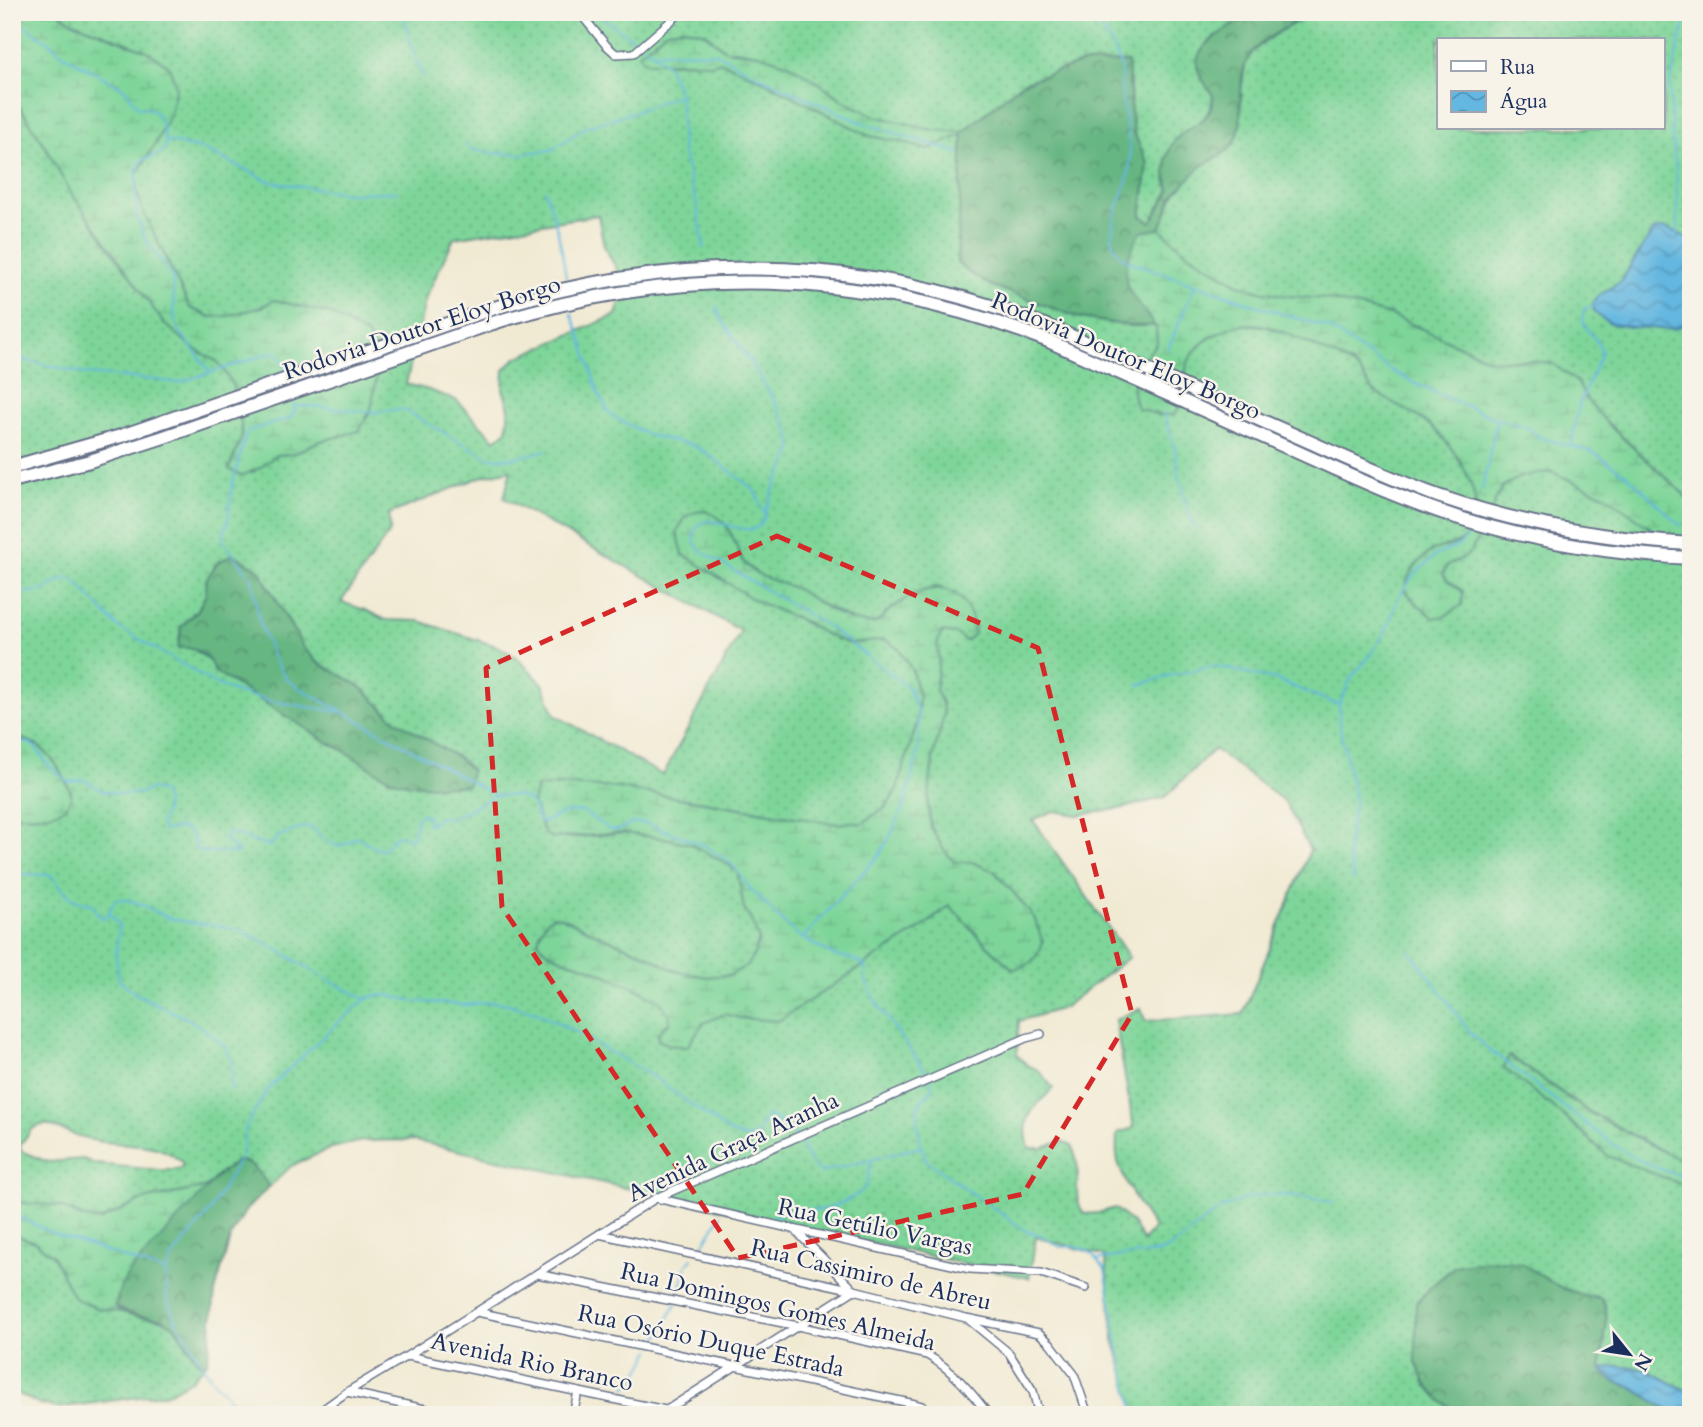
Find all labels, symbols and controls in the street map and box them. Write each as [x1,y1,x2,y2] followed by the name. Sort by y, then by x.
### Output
[1437,38,1664,130] legend
[1500,53,1535,82] text: Rua
[1500,87,1547,116] text: Água
[279,268,565,388] street label: Rodovia Doutor Eloy Borgo
[986,284,1266,428] street label: Rodovia Doutor Eloy Borgo
[622,1083,844,1210] street label: Avenida Graça Aranha
[775,1190,975,1264] street label: Rua Getúlio Vargas
[747,1231,995,1319] street label: Rua Cassimiro de Abreu
[617,1255,939,1359] street label: Rua Domingos Gomes Almeida
[575,1297,848,1386] street label: Rua Osório Duque Estrada
[1594,1318,1664,1388] north arrow
[428,1324,636,1400] street label: Avenida Rio Branco
[1627,1348,1658,1376] text: N

